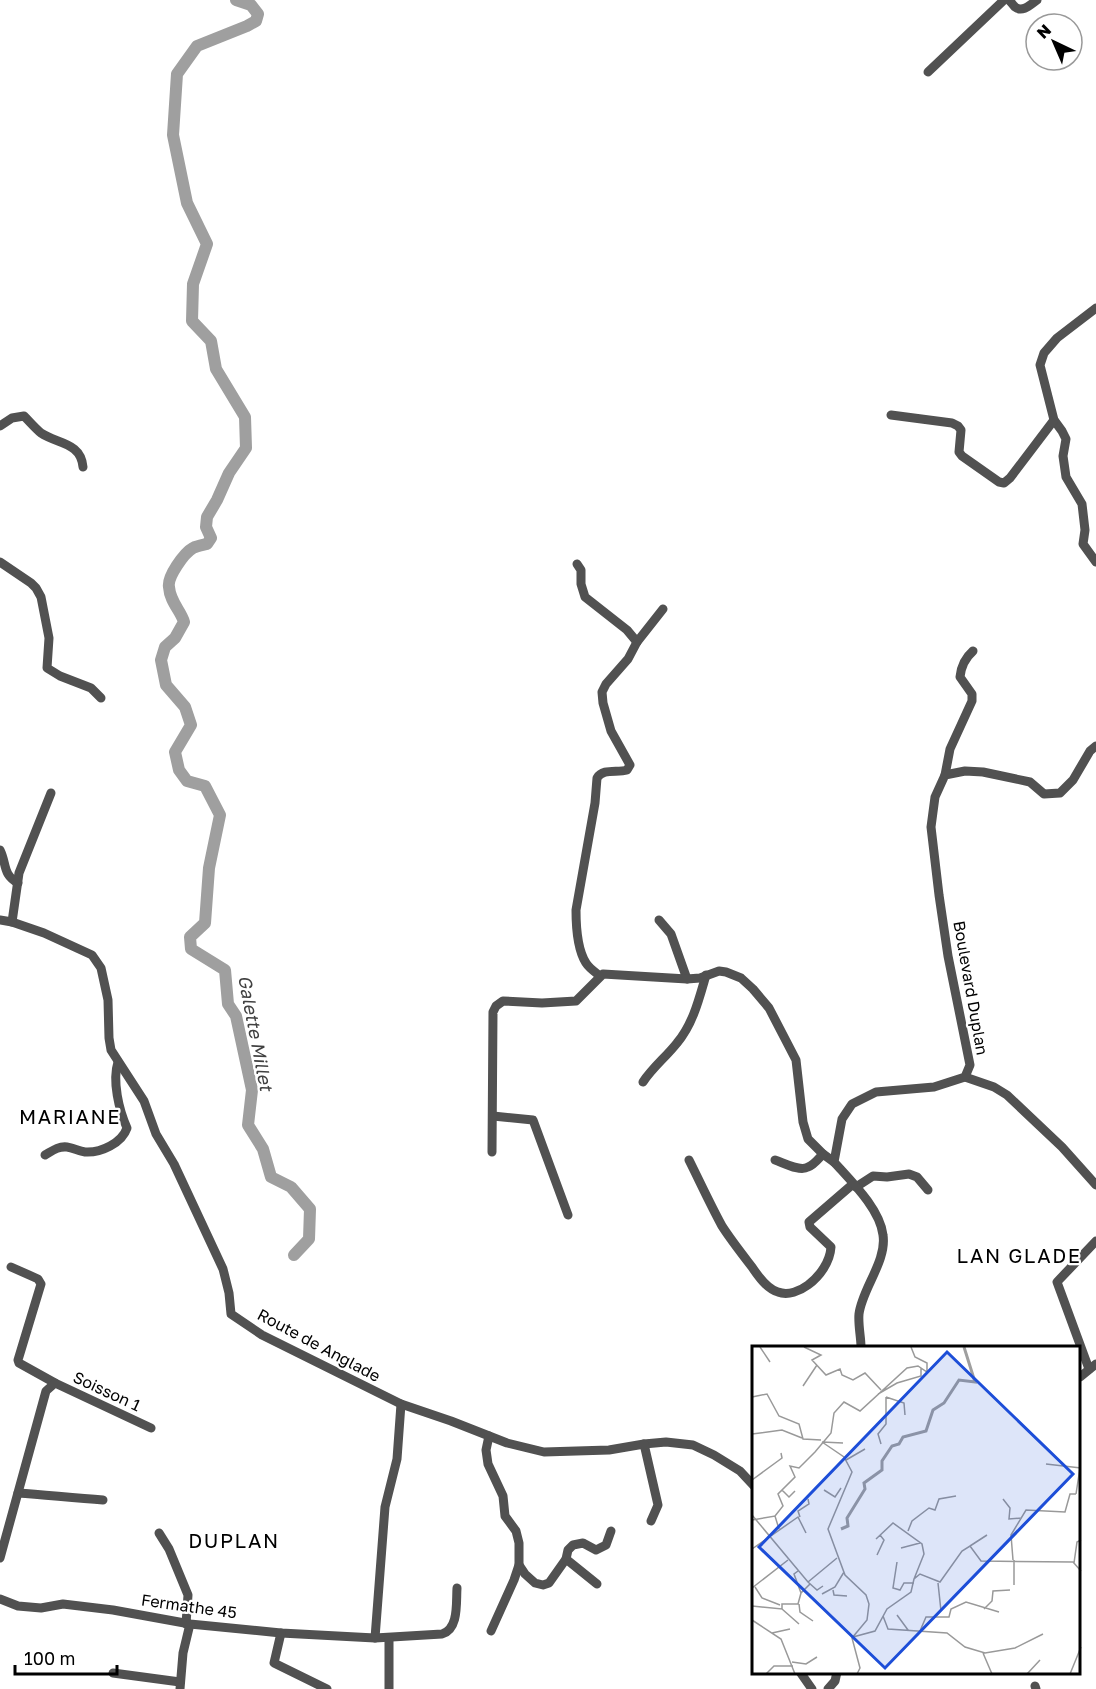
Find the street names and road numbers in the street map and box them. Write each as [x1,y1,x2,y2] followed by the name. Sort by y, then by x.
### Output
[949,919,993,1057] street label: Boulevard Duplan
[254,1304,384,1386] street label: Route de Anglade
[70,1367,144,1415] street label: Soisson 1
[140,1589,238,1623] street label: Fermathe 45

